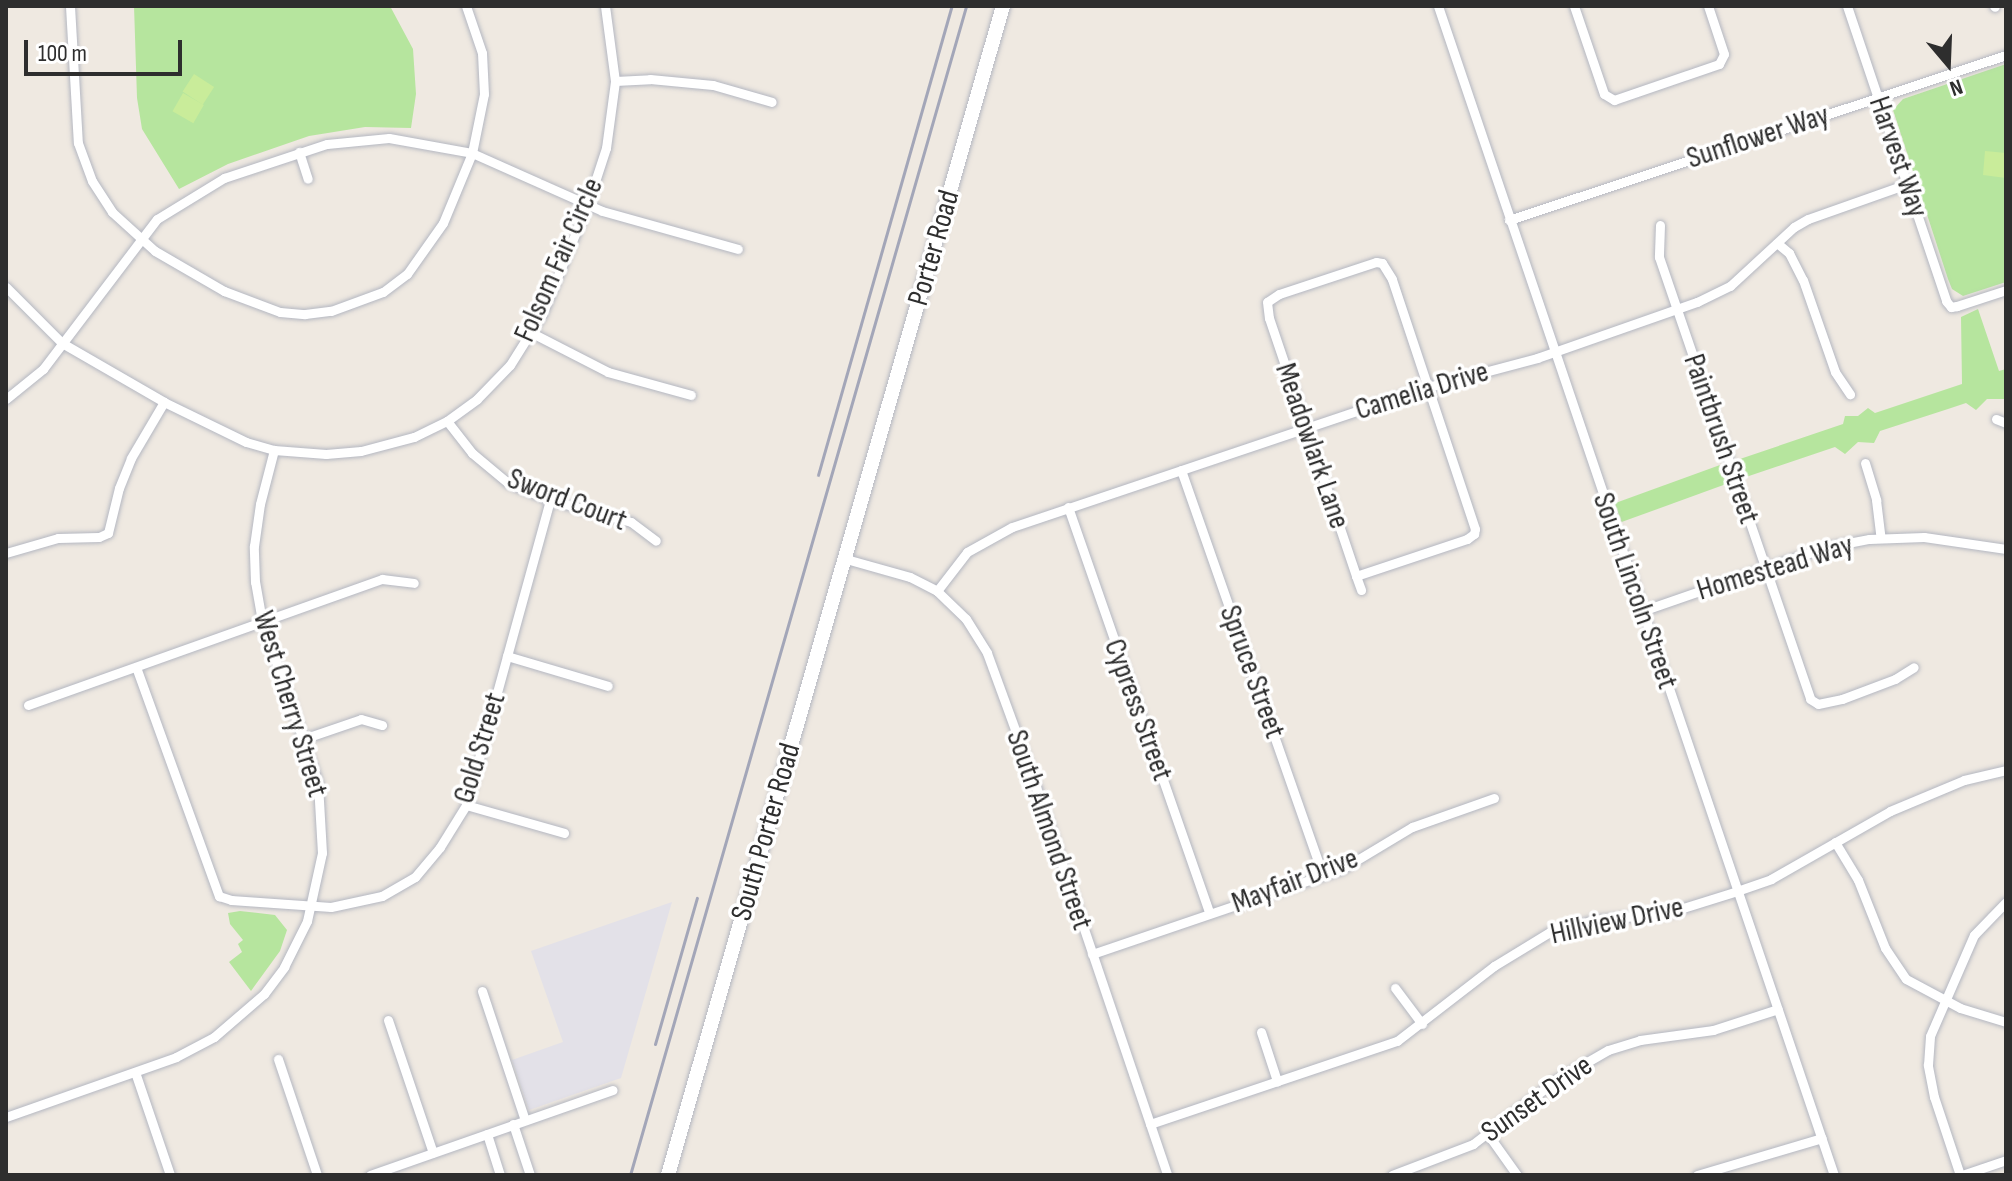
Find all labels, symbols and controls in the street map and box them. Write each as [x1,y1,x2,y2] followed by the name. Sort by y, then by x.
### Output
[28,24,186,74] scale bar
[1908,24,1988,104] north arrow
[38,39,87,68] text: 100 m
[1946,72,1966,102] text: N
[1861,92,1935,222] street label: Harvest Way
[1682,97,1834,177] street label: Sunflower Way
[507,173,611,347] street label: Folsom Fair Circle
[900,186,968,310] street label: Porter Road
[1675,350,1767,528] street label: Paintbrush Street
[1351,354,1493,428] street label: Camelia Drive
[1267,359,1357,533] street label: Meadowlark Lane
[502,461,632,539] street label: Sword Court
[1585,488,1685,694] street label: South Lincoln Street
[1693,527,1857,609] street label: Homestead Way
[1211,601,1293,743] street label: Spruce Street
[245,607,335,801] street label: West Cherry Street
[1096,634,1180,786] street label: Cypress Street
[446,688,514,808] street label: Gold Street
[998,726,1100,934] street label: South Almond Street
[723,739,809,925] street label: South Porter Road
[1227,841,1363,921] street label: Mayfair Drive
[1547,889,1687,953] street label: Hillview Drive
[1475,1048,1599,1150] street label: Sunset Drive

